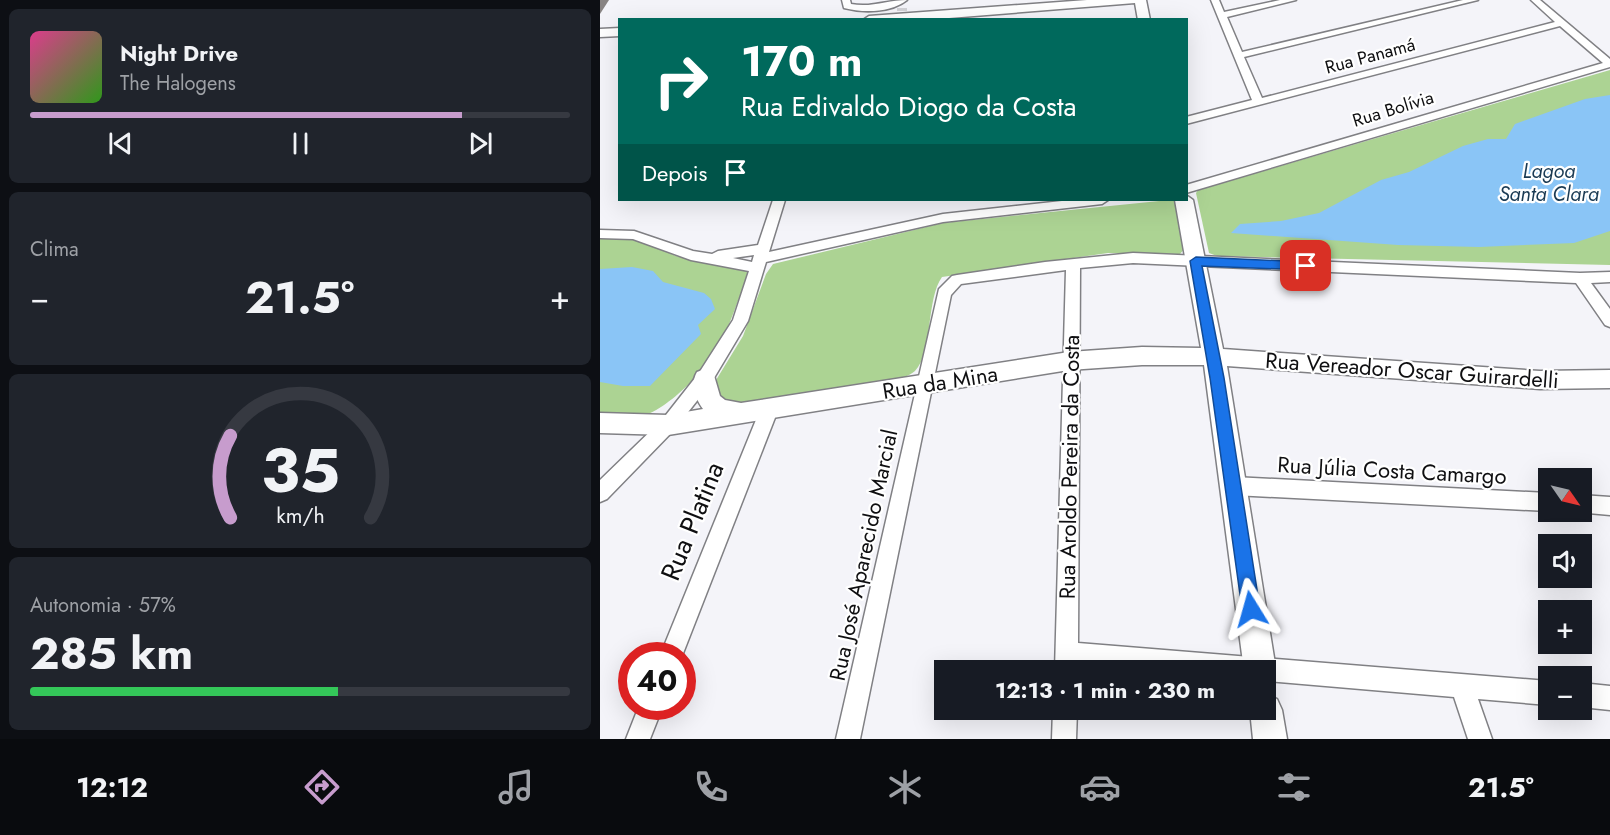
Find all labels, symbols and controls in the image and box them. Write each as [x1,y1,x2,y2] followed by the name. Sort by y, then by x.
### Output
[741,31,863,92] text: 170 m
[1322,31,1418,81] street label: Rua Panamá
[120,37,238,69] text: Night Drive
[642,42,720,120] icon: right
[120,69,236,98] text: The Halogens
[1349,84,1437,134] street label: Rua Bolívia
[741,87,1076,126] text: Rua Edivaldo Diogo da Costa
[104,127,137,160] icon: previous
[284,127,317,160] icon: pause
[464,127,497,160] icon: next
[719,156,752,189] icon: arrive
[642,157,707,189] text: Depois
[1499,157,1599,209] water label: Lagoa Santa Clara
[30,235,79,264] text: Clima
[1280,240,1331,291] pin
[1289,249,1322,282] icon: arrive
[245,265,354,330] text: 21.5°
[30,274,49,321] text: −
[550,274,570,321] text: +
[1051,335,1087,599] street label: Rua Aroldo Pereira da Costa
[1264,344,1560,396] street label: Rua Vereador Oscar Guirardelli
[880,357,1000,407] street label: Rua da Mina
[260,425,339,515] text: 35
[821,426,905,684] street label: Rua José Aparecido Marcial
[1277,448,1507,492] street label: Rua Júlia Costa Camargo
[650,456,734,586] street label: Rua Platina
[1538,468,1592,522] north arrow
[1538,468,1592,720] map controls
[276,500,324,531] text: km/h
[1538,534,1592,588] button: sound
[1219,577,1283,641] position arrow
[30,591,176,620] text: Autonomia · 57%
[1538,600,1592,654] button: +
[30,621,193,686] text: 285 km
[618,642,696,720] speed limit sign: 40
[1538,666,1592,720] button: −
[995,674,1215,706] text: 12:13 · 1 min · 230 m
[301,766,343,808] icon: directions
[495,766,537,808] icon: music
[690,766,732,808] icon: phone
[884,766,926,808] icon: climate
[1079,766,1121,808] icon: car
[1273,766,1315,808] icon: filters
[76,768,148,807] text: 12:12
[1468,768,1534,807] text: 21.5°

